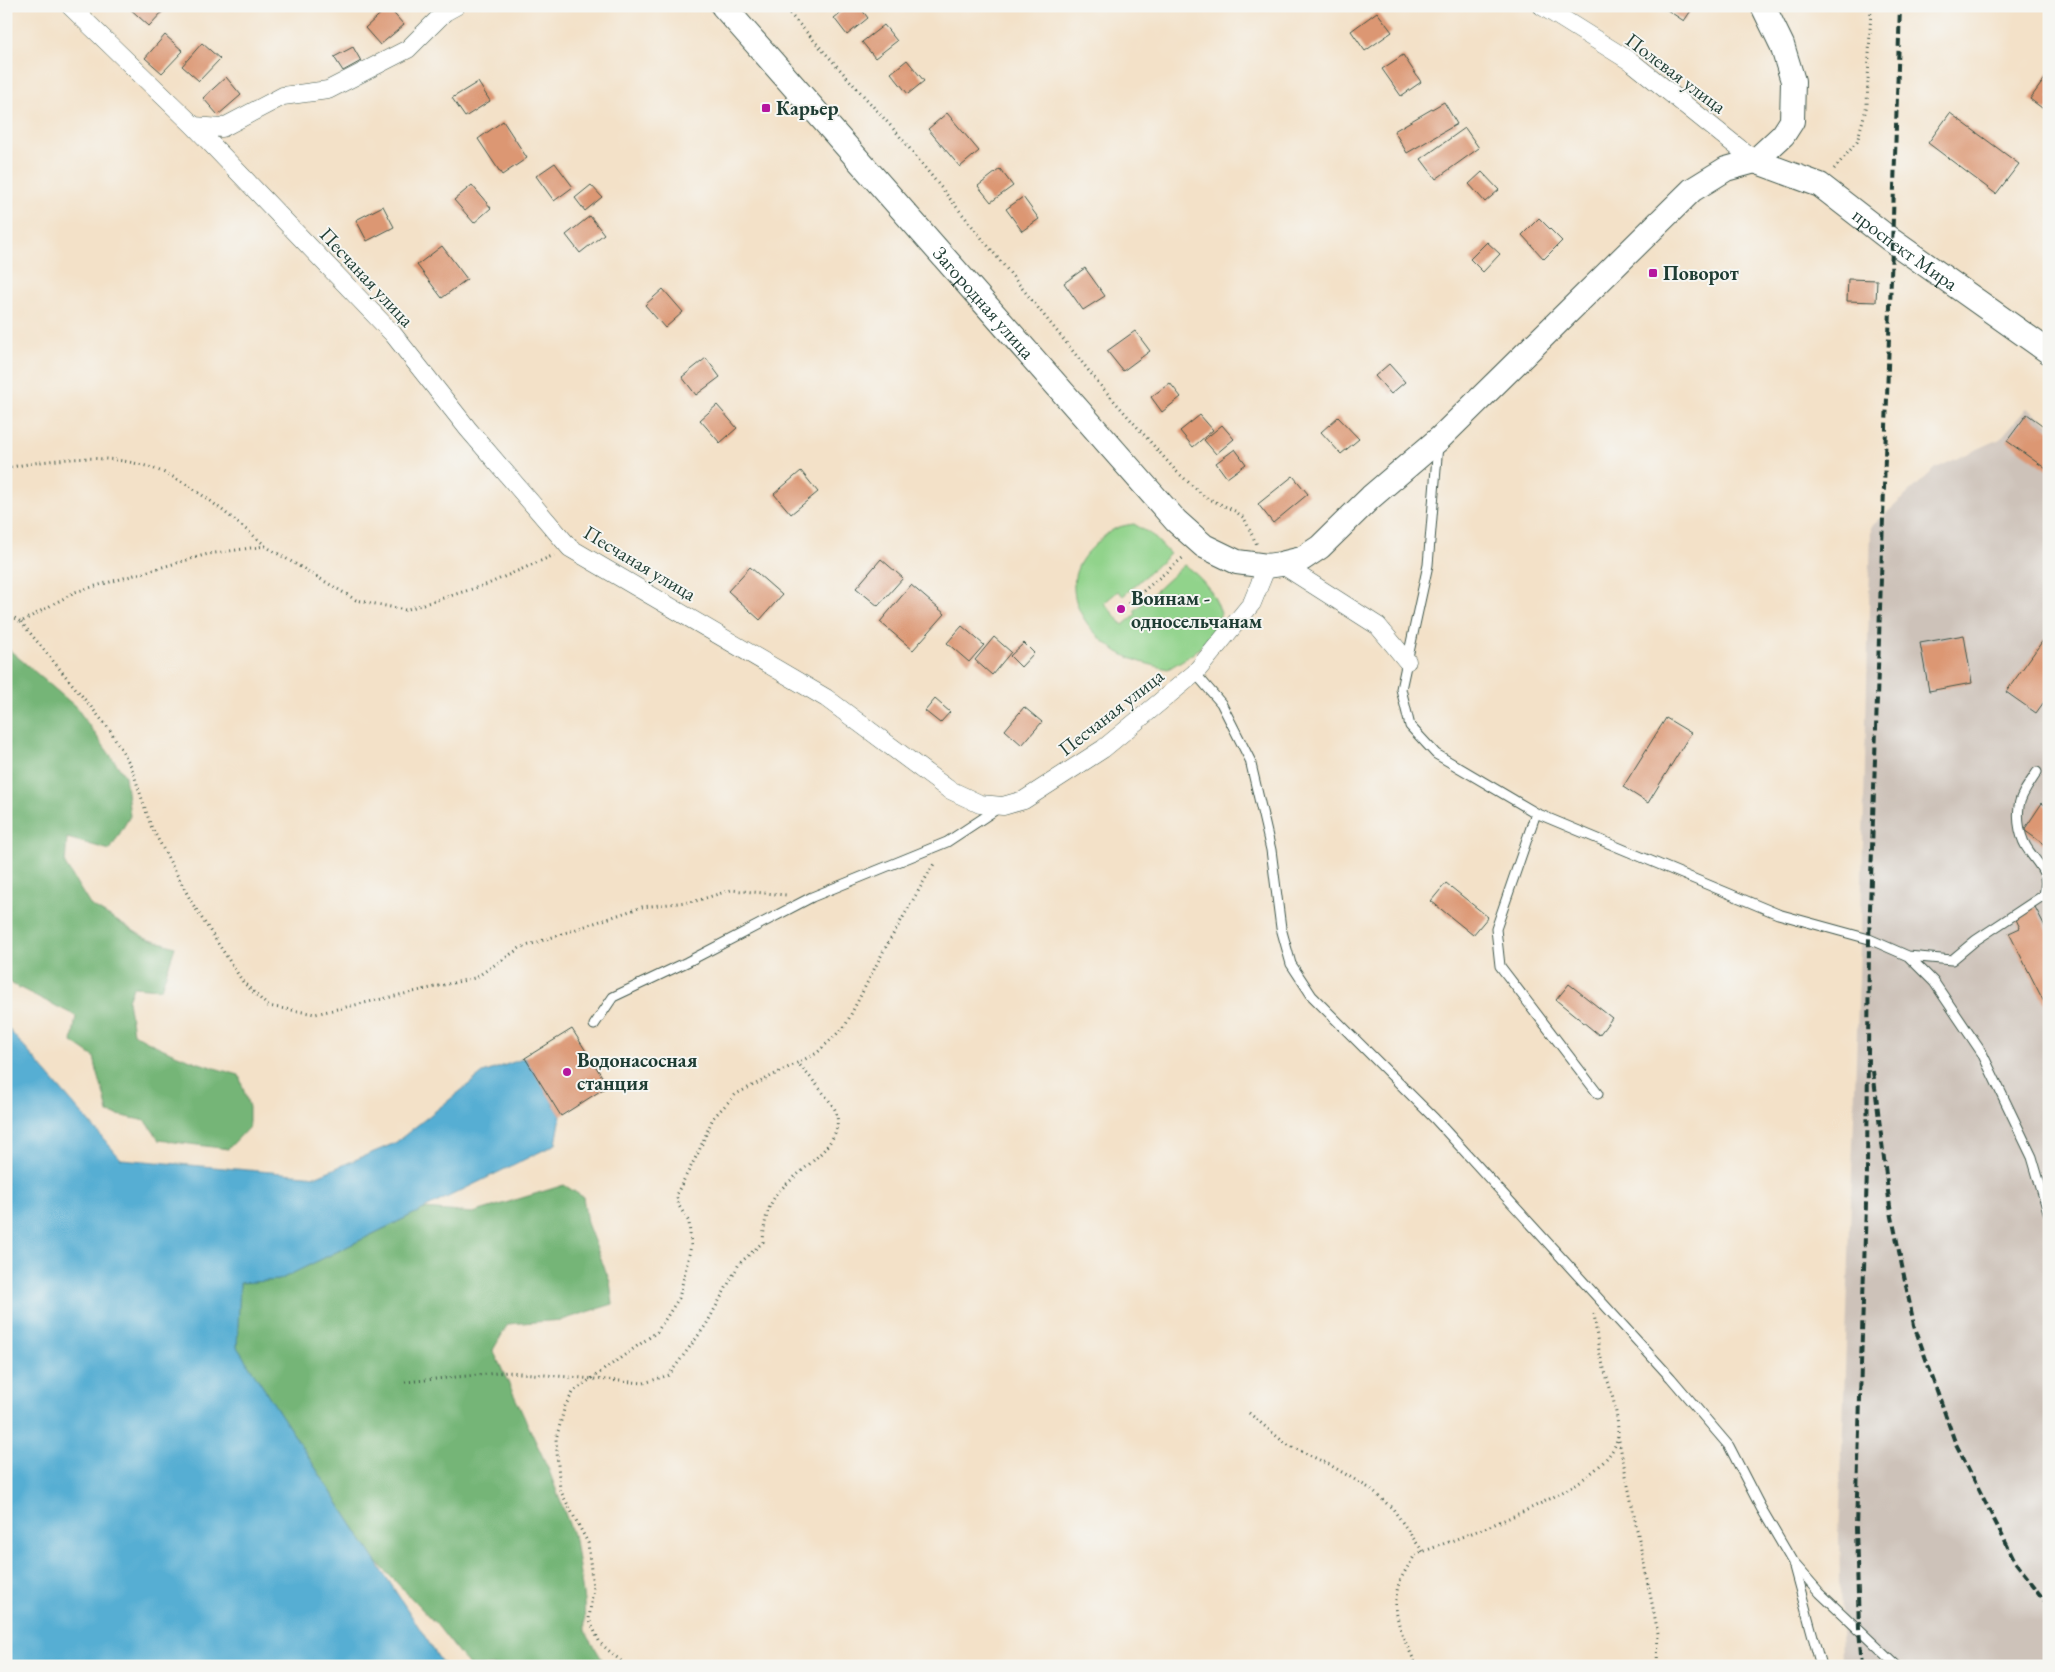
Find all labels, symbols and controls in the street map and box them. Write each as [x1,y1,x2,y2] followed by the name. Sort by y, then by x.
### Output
[1620,27,1732,119] street label: Полевая улица
[776,95,839,121] place label: Карьер
[760,102,772,114] marker: Карьер
[1847,202,1963,296] street label: проспект Мира
[314,222,420,332] street label: Песчаная улица
[927,241,1041,365] street label: Загородная улица
[1663,260,1739,286] place label: Поворот
[1647,267,1659,279] marker: Поворот
[579,519,701,607] street label: Песчаная улица
[1131,585,1263,634] place label: Воинам - односельчанам
[1115,603,1127,615] marker: Воинам - односельчанам
[1053,663,1169,761] street label: Песчаная улица
[577,1047,698,1096] place label: Водонасосная станция
[561,1066,573,1078] marker: Водонасосная станция

